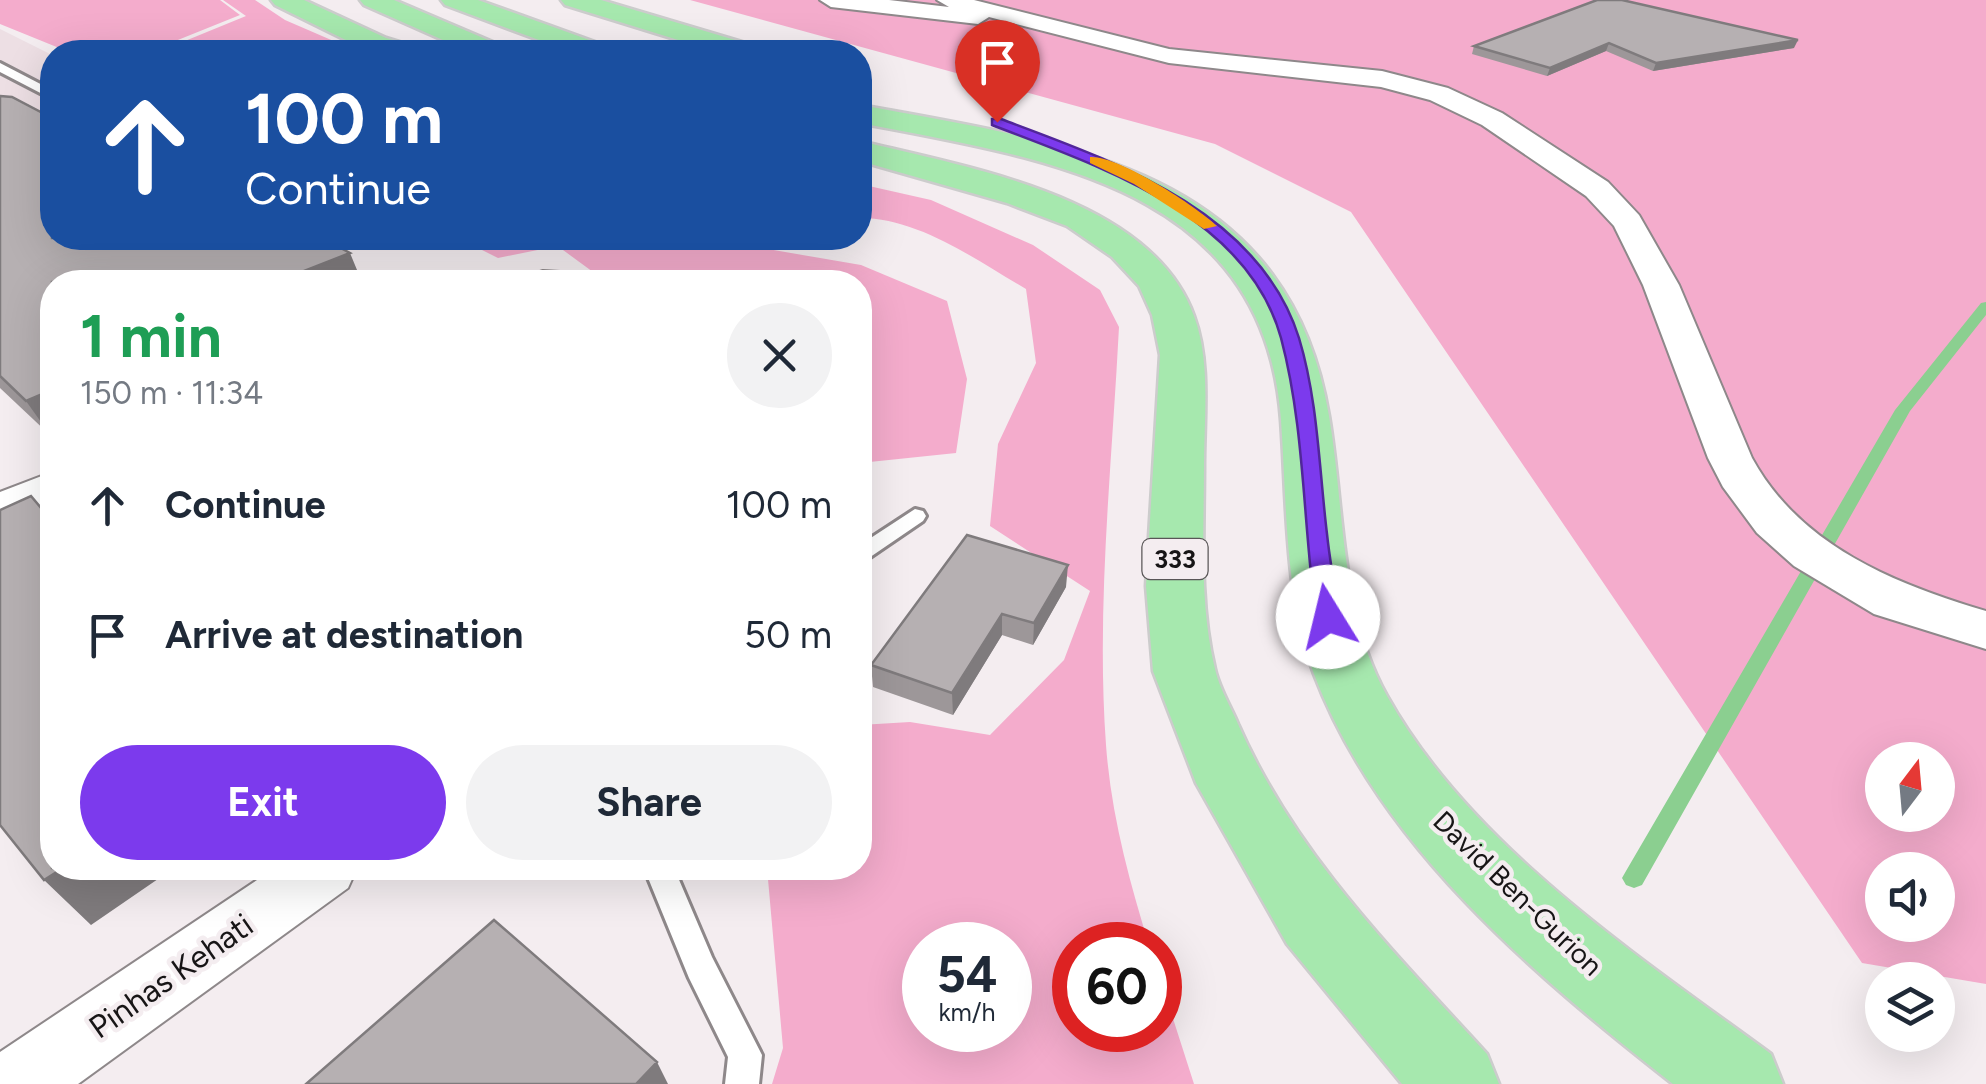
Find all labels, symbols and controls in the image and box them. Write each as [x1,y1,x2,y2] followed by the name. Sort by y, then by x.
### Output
[955,20,1040,123] pin
[970,35,1025,90] icon: arrive
[245,76,443,161] text: 100 m
[80,80,210,210] icon: ahead
[245,161,431,215] text: Continue
[80,300,222,372] text: 1 min
[727,303,832,408] button: close
[80,374,263,412] text: 150 m · 11:34
[80,478,135,533] icon: ahead
[165,482,326,528] text: Continue
[726,482,832,528] text: 100 m
[1142,539,1208,579] road number: 333
[1276,565,1380,669] position arrow
[80,608,135,663] icon: arrive
[165,612,523,658] text: Arrive at destination
[744,612,832,658] text: 50 m
[1865,742,1955,832] north arrow
[1865,742,1955,1052] map controls
[80,745,446,860] button: Exit
[466,745,832,860] button: Share
[1426,804,1610,982] street label: David Ben-Gurion
[1865,852,1955,942] button: sound
[82,906,260,1046] street label: Pinhas Kehati
[1052,922,1182,1052] speed limit sign: 60
[937,944,997,1005] text: 54
[1865,962,1955,1052] button: layers
[938,997,996,1027] text: km/h

